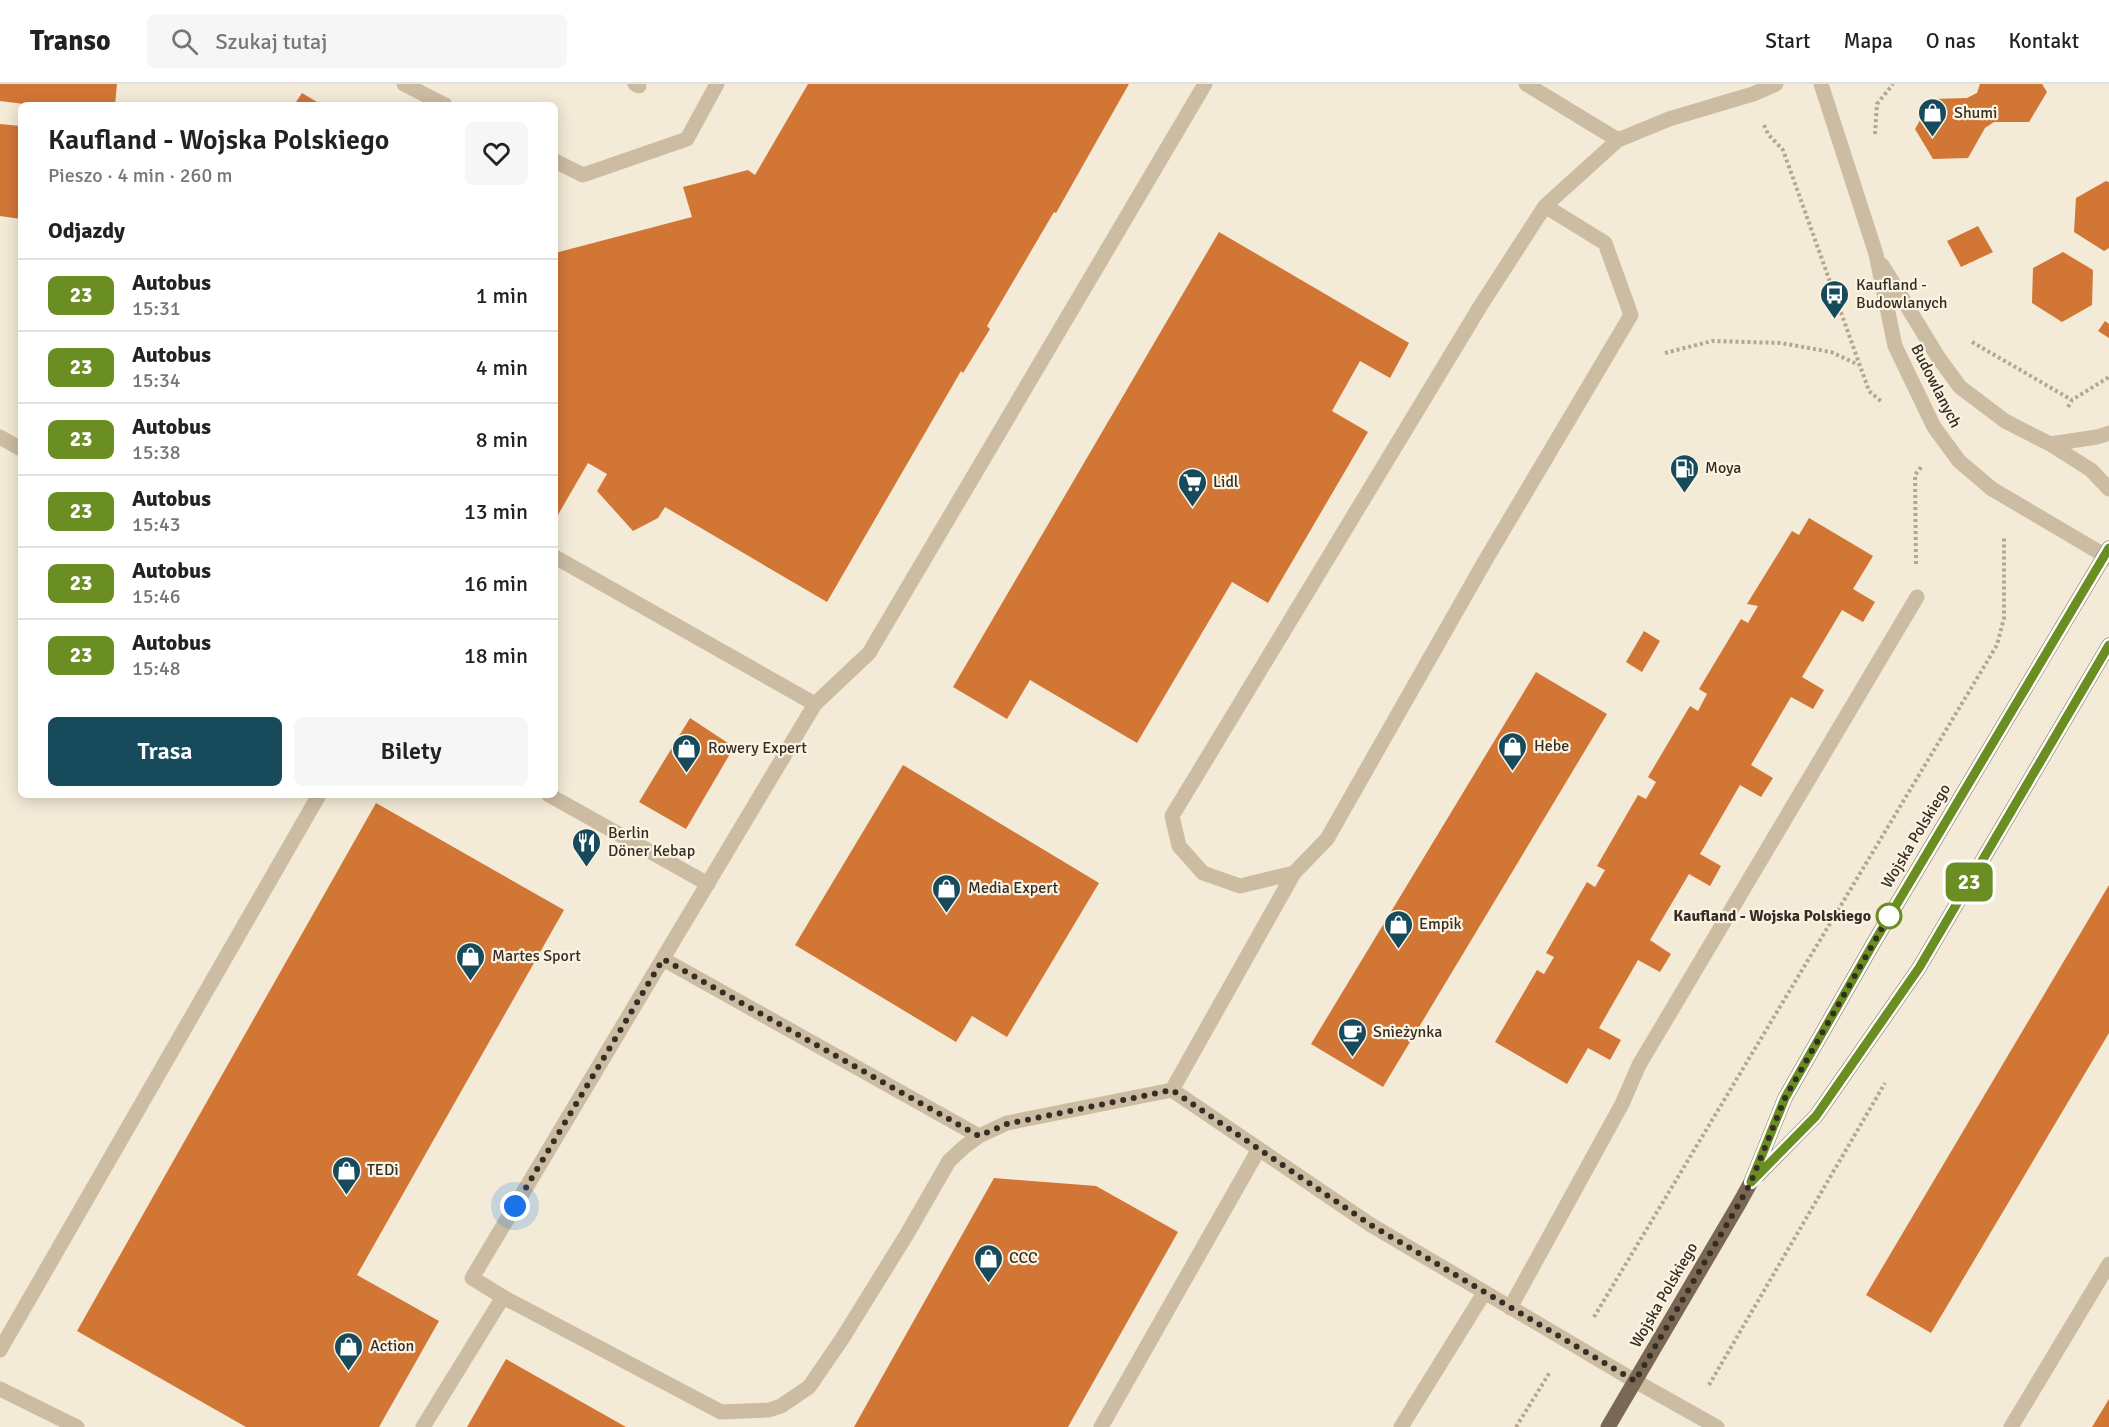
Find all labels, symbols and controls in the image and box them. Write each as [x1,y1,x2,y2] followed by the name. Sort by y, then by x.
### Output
[147,14,567,68] search box
[30,24,111,58] text: Transo
[168,25,201,58] icon: search
[216,28,327,55] text: Szukaj tutaj
[1765,28,1810,54] text: Start
[1843,28,1893,54] text: Mapa
[1926,28,1976,54] text: O nas
[2009,28,2079,54] text: Kontakt
[1917,97,1949,139] shop icon: Shumi
[1954,103,1997,123] place label: Shumi
[465,122,528,185] button: heart
[48,123,389,157] text: Kaufland - Wojska Polskiego
[48,163,233,188] text: Pieszo · 4 min · 260 m
[48,217,125,244] text: Odjazdy
[132,269,211,296] text: Autobus
[1856,275,1947,313] place label: Kaufland - Budowlanych
[1819,278,1851,320] bus stop icon: Kaufland - Budowlanych
[70,282,92,308] text: 23
[476,282,528,309] text: 1 min
[132,296,181,321] text: 15:31
[132,341,211,368] text: Autobus
[1906,341,1966,431] street label: Budowlanych
[70,354,92,380] text: 23
[476,354,528,381] text: 4 min
[132,368,181,393] text: 15:34
[132,413,211,440] text: Autobus
[70,426,92,452] text: 23
[476,426,528,453] text: 8 min
[132,440,181,465] text: 15:38
[1668,452,1700,494] fuel station icon: Moya
[1705,458,1741,478] place label: Moya
[1176,466,1208,508] supermarket icon: Lidl
[1213,472,1239,492] place label: Lidl
[132,485,211,512] text: Autobus
[70,498,92,524] text: 23
[464,498,528,525] text: 13 min
[132,512,181,537] text: 15:43
[132,557,211,584] text: Autobus
[70,570,92,596] text: 23
[464,570,528,597] text: 16 min
[132,584,181,609] text: 15:46
[132,629,211,656] text: Autobus
[70,642,92,668] text: 23
[464,642,528,669] text: 18 min
[132,656,181,681] text: 15:48
[48,717,282,786] button: Trasa
[294,717,528,786] button: Bilety
[1497,730,1529,772] shop icon: Hebe
[671,732,703,774] shop icon: Rowery Expert
[1534,736,1569,756] place label: Hebe
[708,738,807,758] place label: Rowery Expert
[1877,780,1955,892] street label: Wojska Polskiego
[608,823,695,861] place label: Berlin Döner Kebap
[571,826,603,868] restaurant icon: Berlin Döner Kebap
[1942,862,1996,902] line badge: 23
[1958,869,1980,895] text: 23
[931,872,963,914] shop icon: Media Expert
[968,878,1058,898] place label: Media Expert
[1876,903,1902,929] marker: Kaufland - Wojska Polskiego
[1673,906,1871,926] place label: Kaufland - Wojska Polskiego
[1382,908,1414,950] shop icon: Empik
[1419,914,1462,934] place label: Empik
[455,940,487,982] shop icon: Martes Sport
[492,946,581,966] place label: Martes Sport
[1336,1016,1368,1058] cafe icon: Snieżynka
[1373,1022,1442,1042] place label: Snieżynka
[330,1154,362,1196] shop icon: TEDi
[367,1160,399,1180] place label: TEDi
[500,1191,530,1221] your location
[1626,1239,1702,1351] street label: Wojska Polskiego
[972,1242,1004,1284] shop icon: CCC
[1009,1248,1038,1268] place label: CCC
[333,1330,365,1372] shop icon: Action
[370,1336,414,1356] place label: Action

